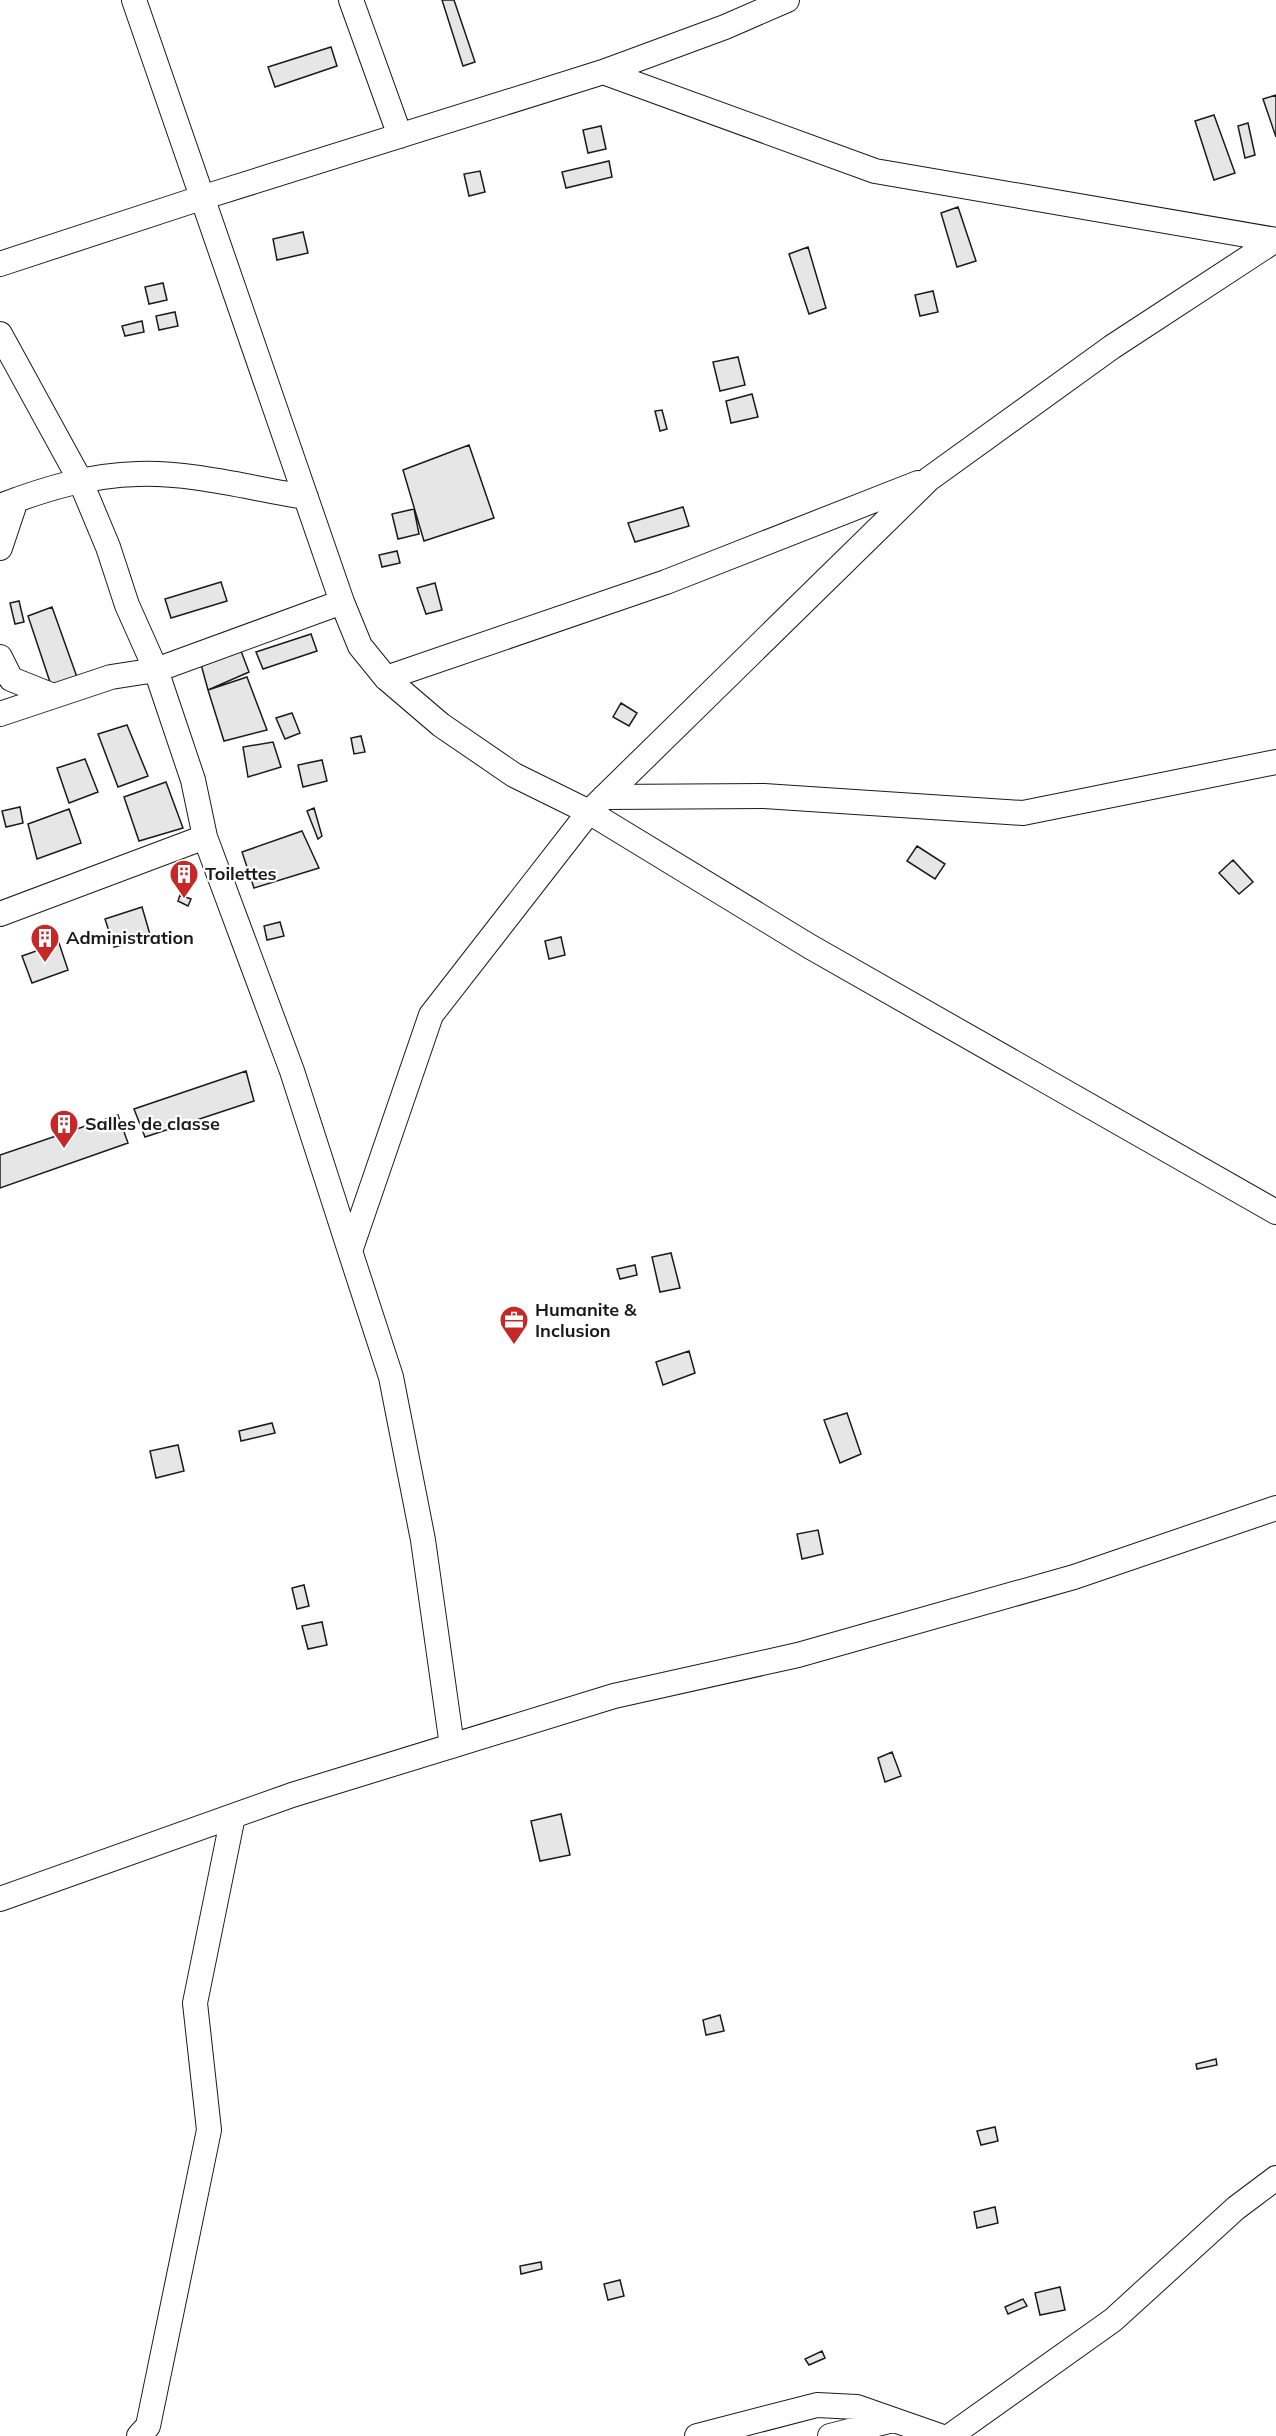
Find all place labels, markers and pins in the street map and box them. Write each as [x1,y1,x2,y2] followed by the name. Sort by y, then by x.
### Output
[168,858,200,900] building icon: Toilettes
[205,862,277,885] place label: Toilettes
[29,922,61,964] building icon: Administration
[66,926,194,949] place label: Administration
[48,1108,80,1150] building icon: Salles de classe
[85,1112,220,1135] place label: Salles de classe
[535,1298,637,1342] place label: Humanite & Inclusion
[498,1304,530,1346] office icon: Humanite & Inclusion

